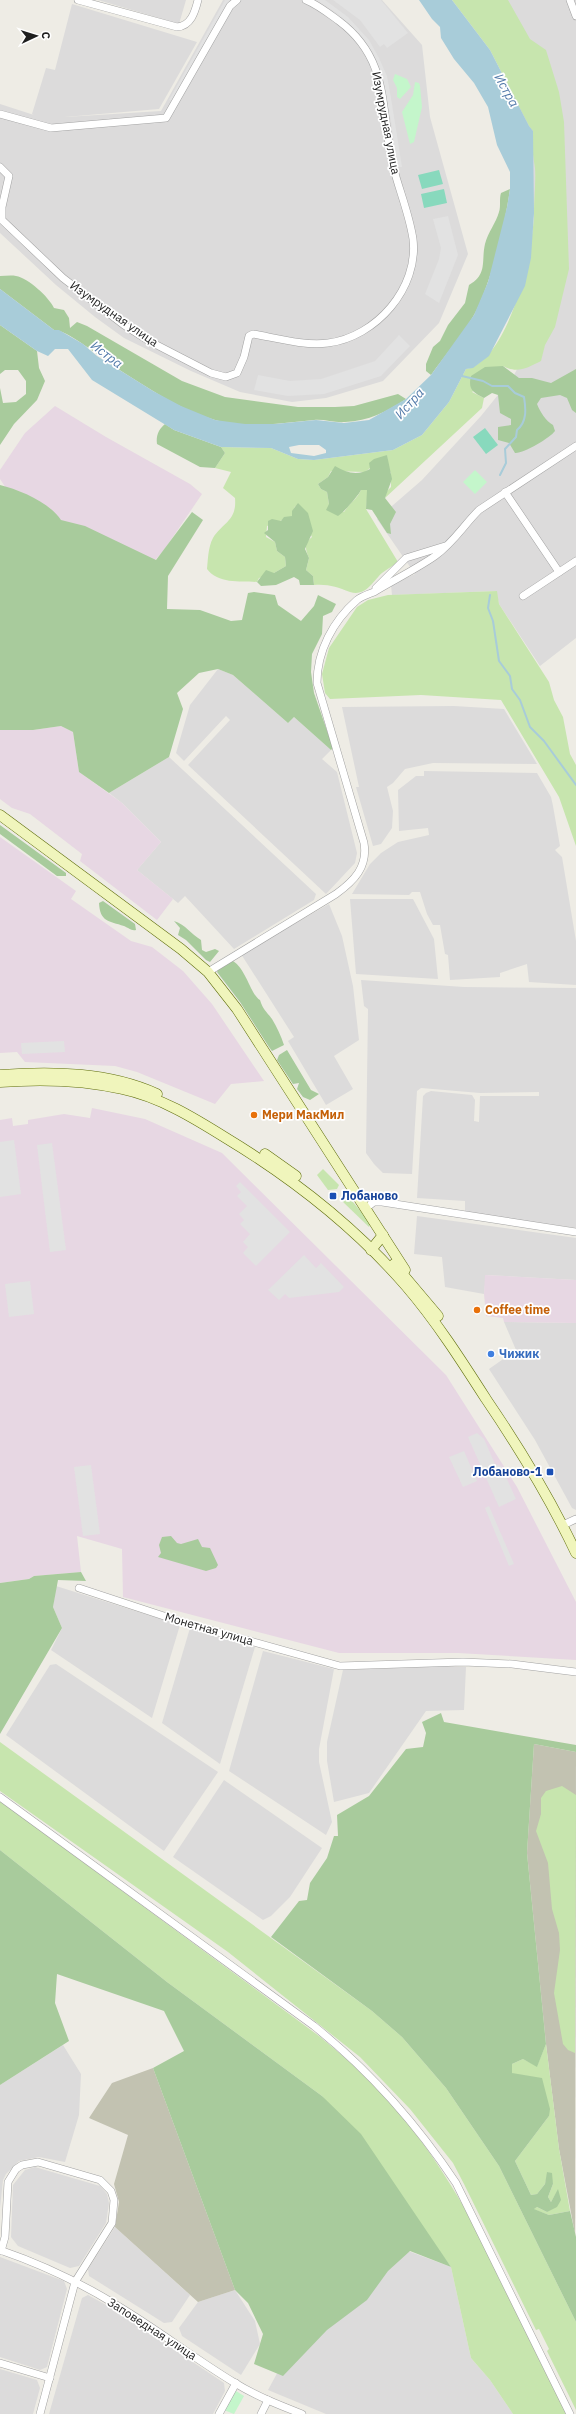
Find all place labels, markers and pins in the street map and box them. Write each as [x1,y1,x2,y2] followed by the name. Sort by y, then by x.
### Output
[262,1107,344,1122] place label: Мери МакМил
[249,1110,259,1120] marker: Мери МакМил
[341,1188,398,1203] place label: Лобаново
[328,1191,338,1201] marker: Лобаново
[485,1302,550,1317] place label: Coffee time
[472,1305,482,1315] marker: Coffee time
[499,1346,539,1361] place label: Чижик
[486,1349,496,1359] marker: Чижик
[473,1464,542,1479] place label: Лобаново-1
[545,1467,555,1477] marker: Лобаново-1

